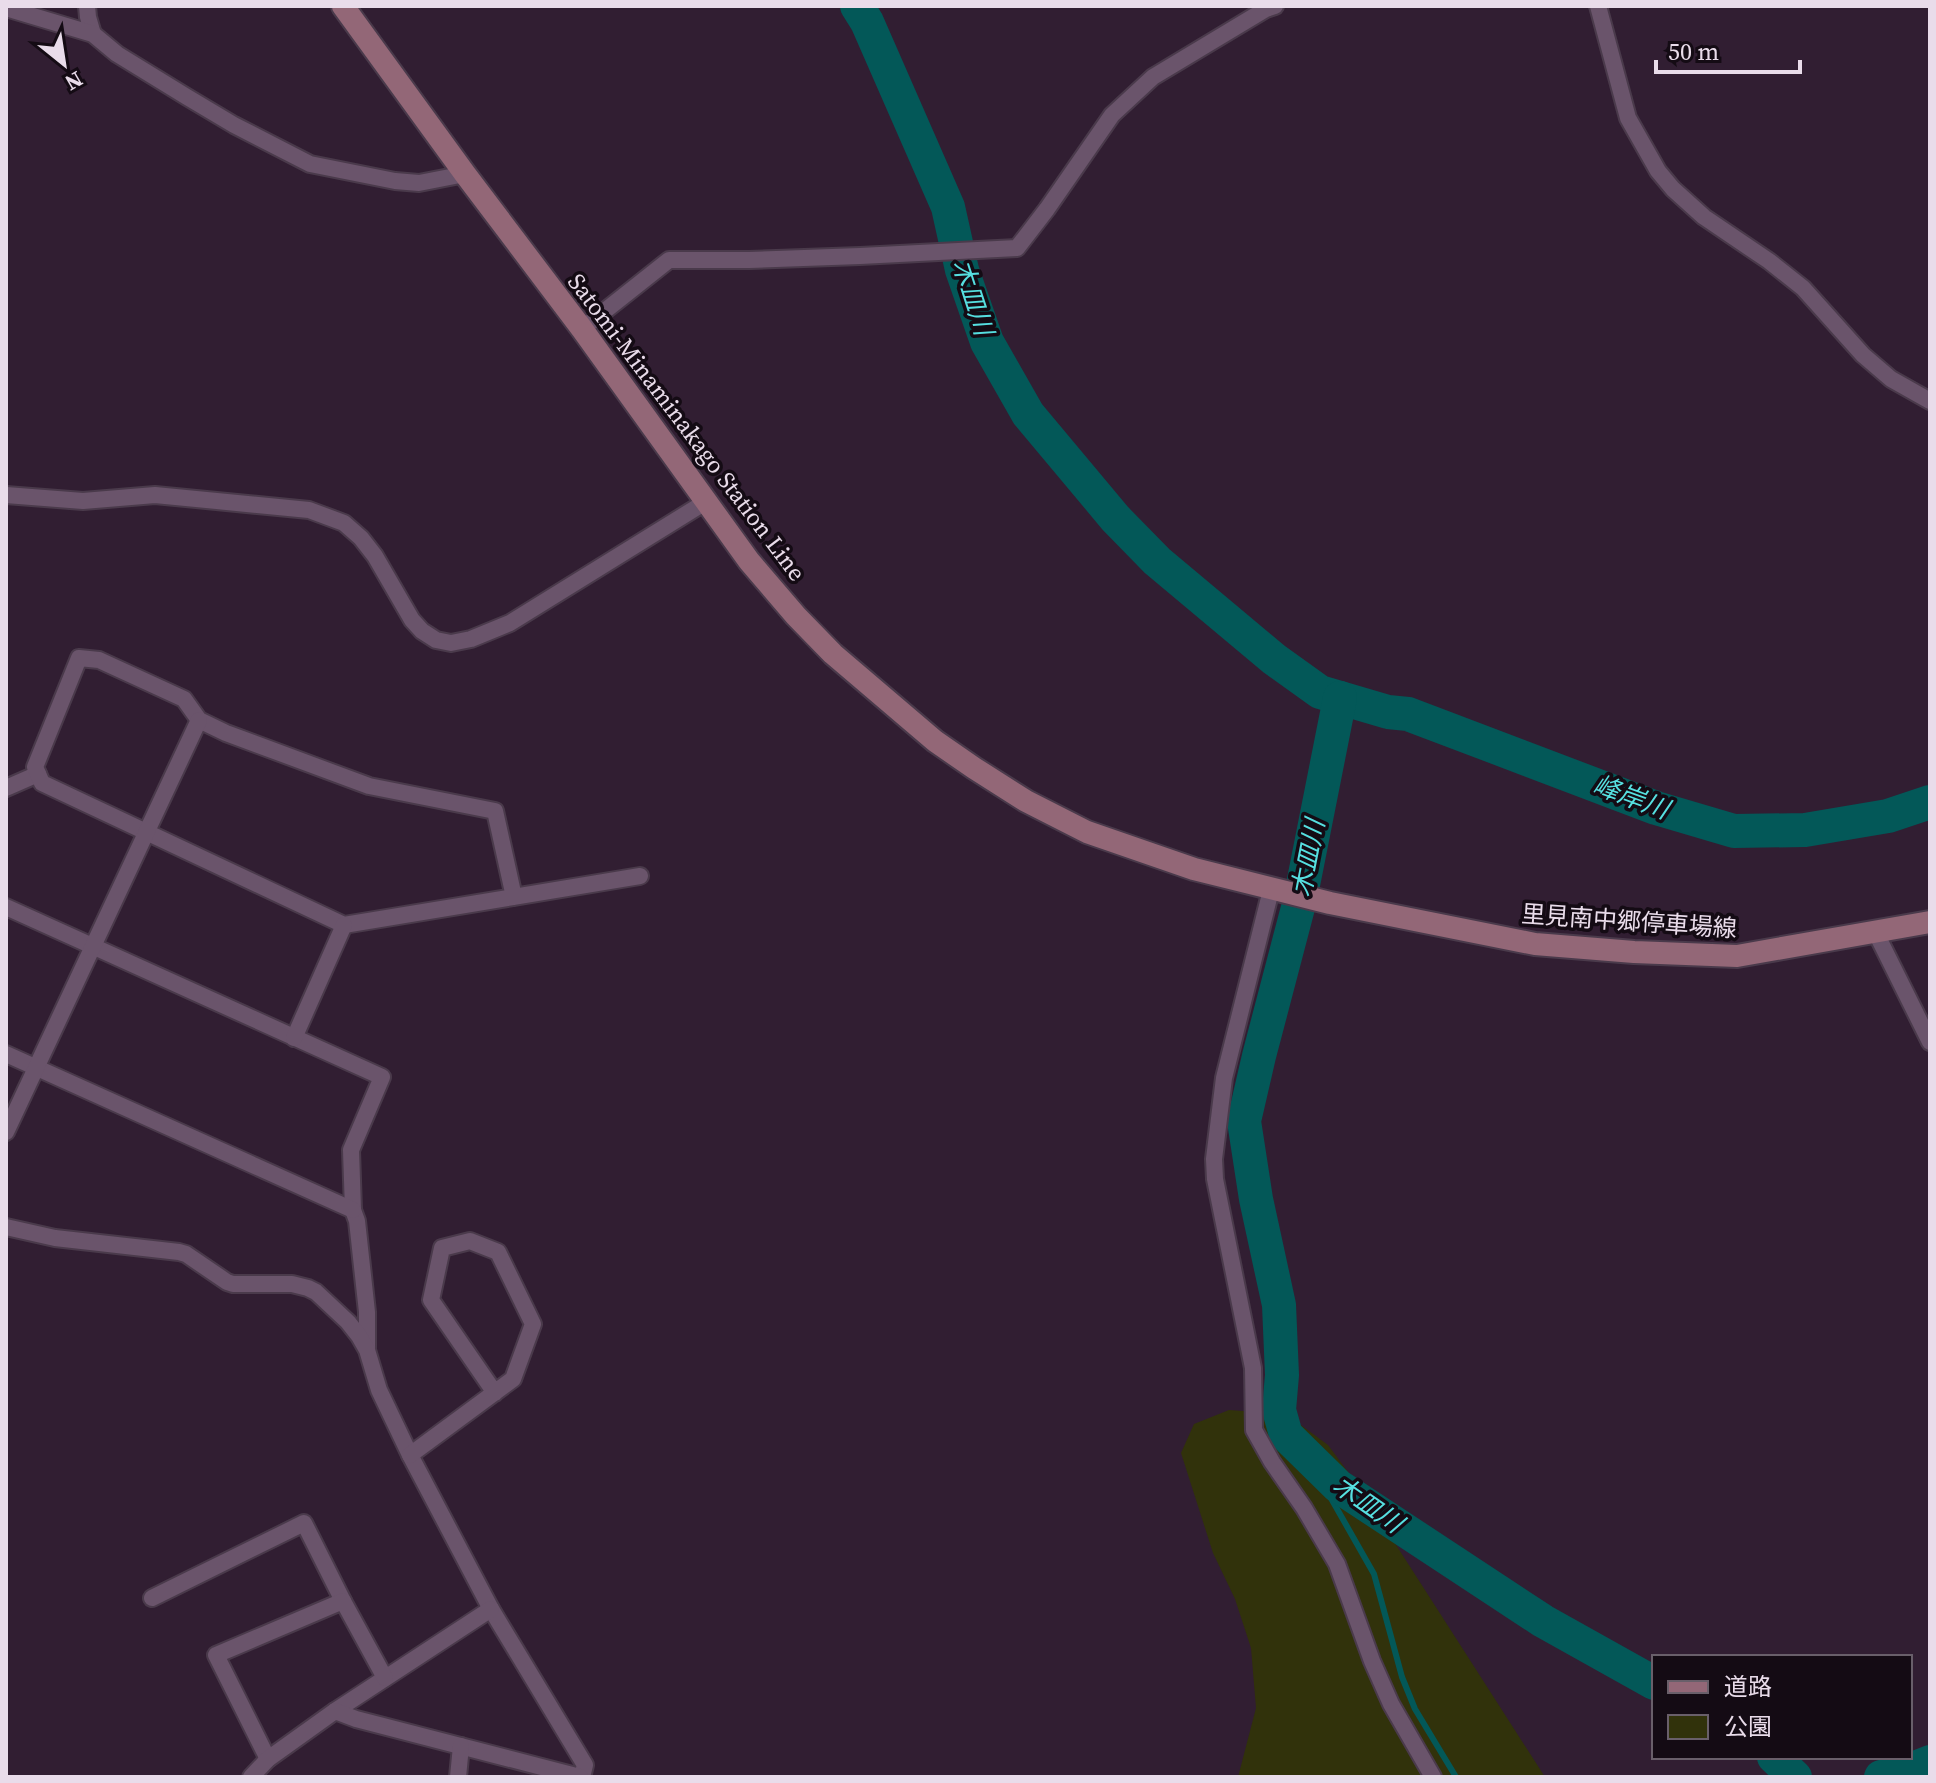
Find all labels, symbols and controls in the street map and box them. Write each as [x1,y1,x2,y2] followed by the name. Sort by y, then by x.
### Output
[24,24,104,104] north arrow
[1656,24,1800,74] scale bar
[1668,35,1719,68] text: 50 m
[60,64,88,98] text: N
[944,254,1003,342] water label: 木皿川
[560,266,814,588] street label: Satomi-Minaminakago Station Line
[1588,767,1677,828] water label: 峰岸川
[1283,813,1334,900] water label: 木皿川
[1520,897,1738,945] street label: 里見南中郷停車場線
[1326,1467,1413,1543] water label: 木皿川
[1652,1655,1912,1759] legend
[1724,1670,1772,1703] text: 道路
[1724,1710,1772,1743] text: 公園

